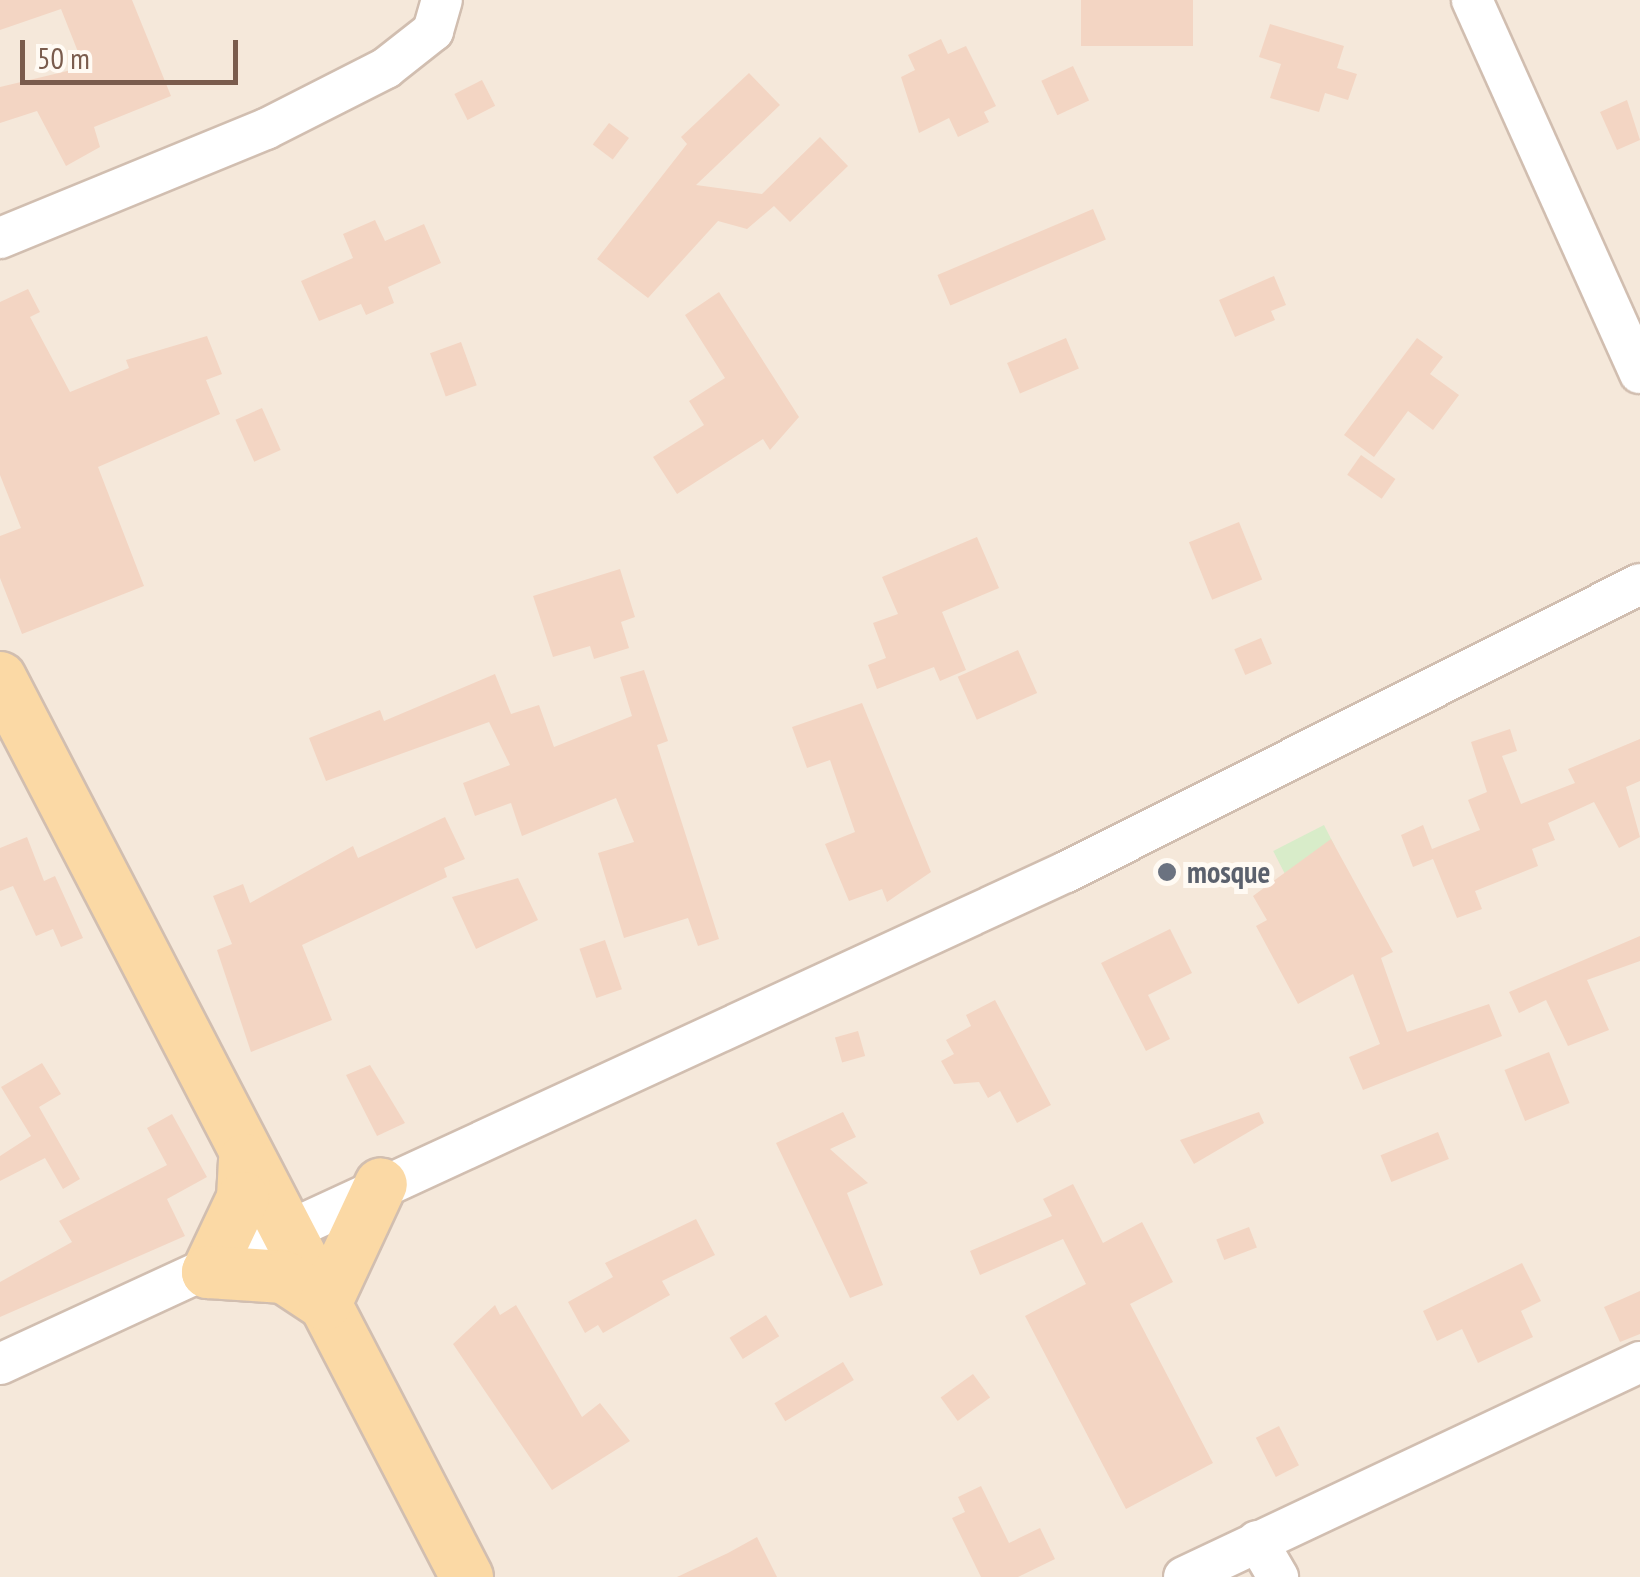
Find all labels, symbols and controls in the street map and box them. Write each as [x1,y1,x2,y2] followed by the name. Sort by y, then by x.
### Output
[25,20,242,82] scale bar
[37,38,90,77] text: 50 m
[1187,854,1270,890] place label: mosque
[1156,861,1178,883] marker: mosque

